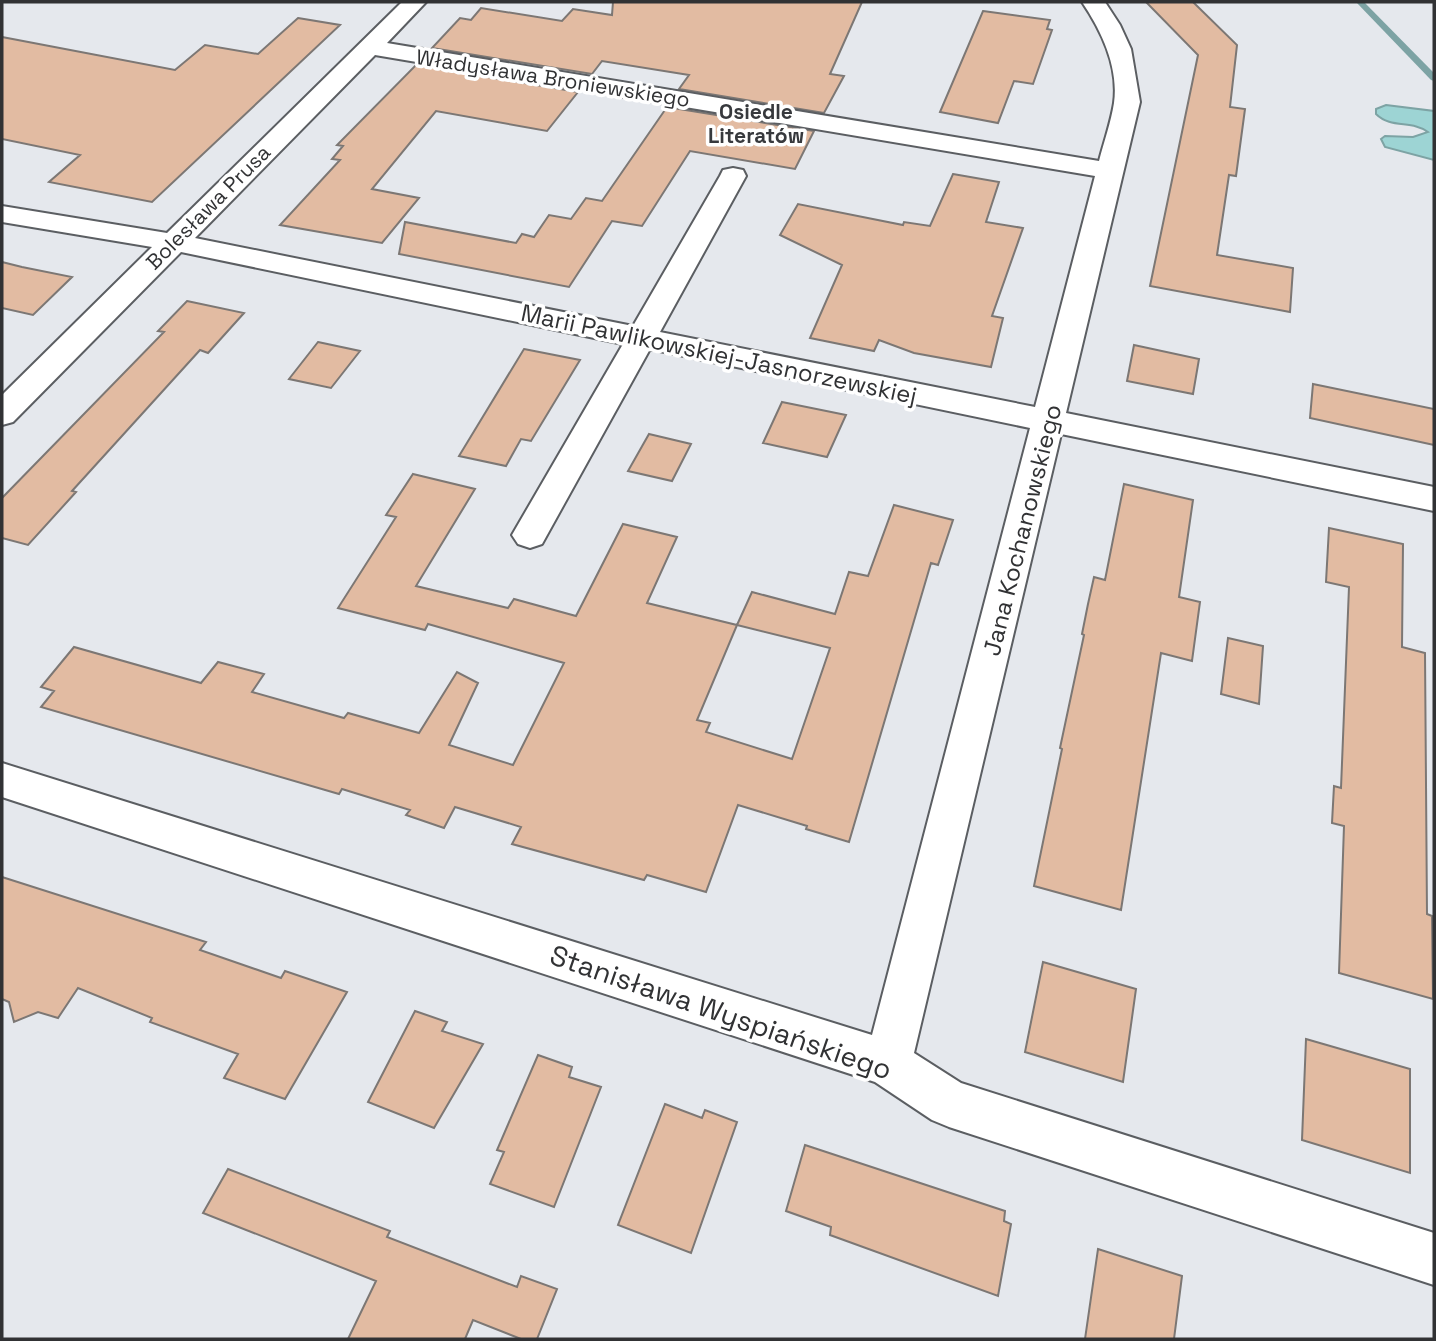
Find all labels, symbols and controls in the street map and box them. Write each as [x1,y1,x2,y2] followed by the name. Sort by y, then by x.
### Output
[414,43,692,113] street label: Władysława Broniewskiego
[708,98,804,149] district label: Osiedle Literatów
[140,139,276,275] street label: Bolesława Prusa
[518,297,920,411] street label: Marii Pawlikowskiej-Jasnorzewskiej
[976,401,1068,659] street label: Jana Kochanowskiego
[545,936,897,1088] street label: Stanisława Wyspiańskiego

